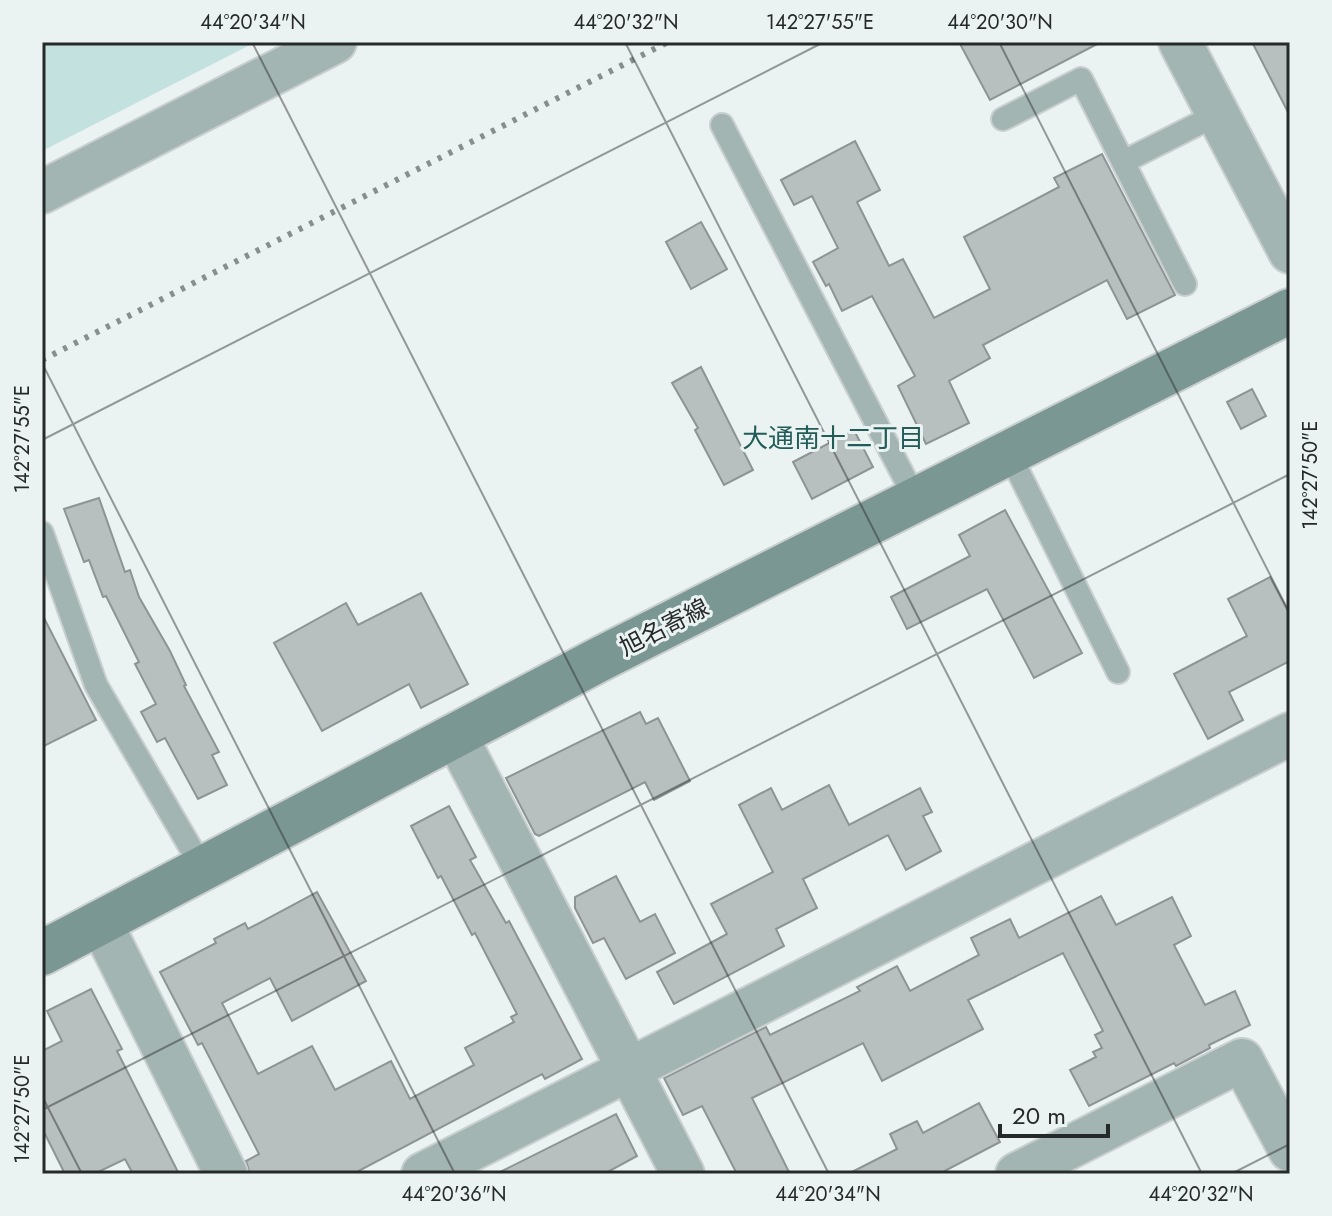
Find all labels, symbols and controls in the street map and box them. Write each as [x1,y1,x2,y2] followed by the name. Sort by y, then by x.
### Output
[200,8,306,37] text: 44°20'34"N
[573,8,679,37] text: 44°20'32"N
[766,8,874,37] text: 142°27'55"E
[947,8,1053,37] text: 44°20'30"N
[8,385,37,493] text: 142°27'55"E
[742,419,924,457] district label: 大通南十二丁目
[1296,421,1325,529] text: 142°27'50"E
[613,590,715,664] street label: 旭名寄線
[8,1055,37,1163] text: 142°27'50"E
[1000,1088,1108,1138] scale bar
[1012,1098,1066,1133] text: 20 m
[401,1180,507,1209] text: 44°20'36"N
[775,1180,881,1209] text: 44°20'34"N
[1148,1180,1254,1209] text: 44°20'32"N

